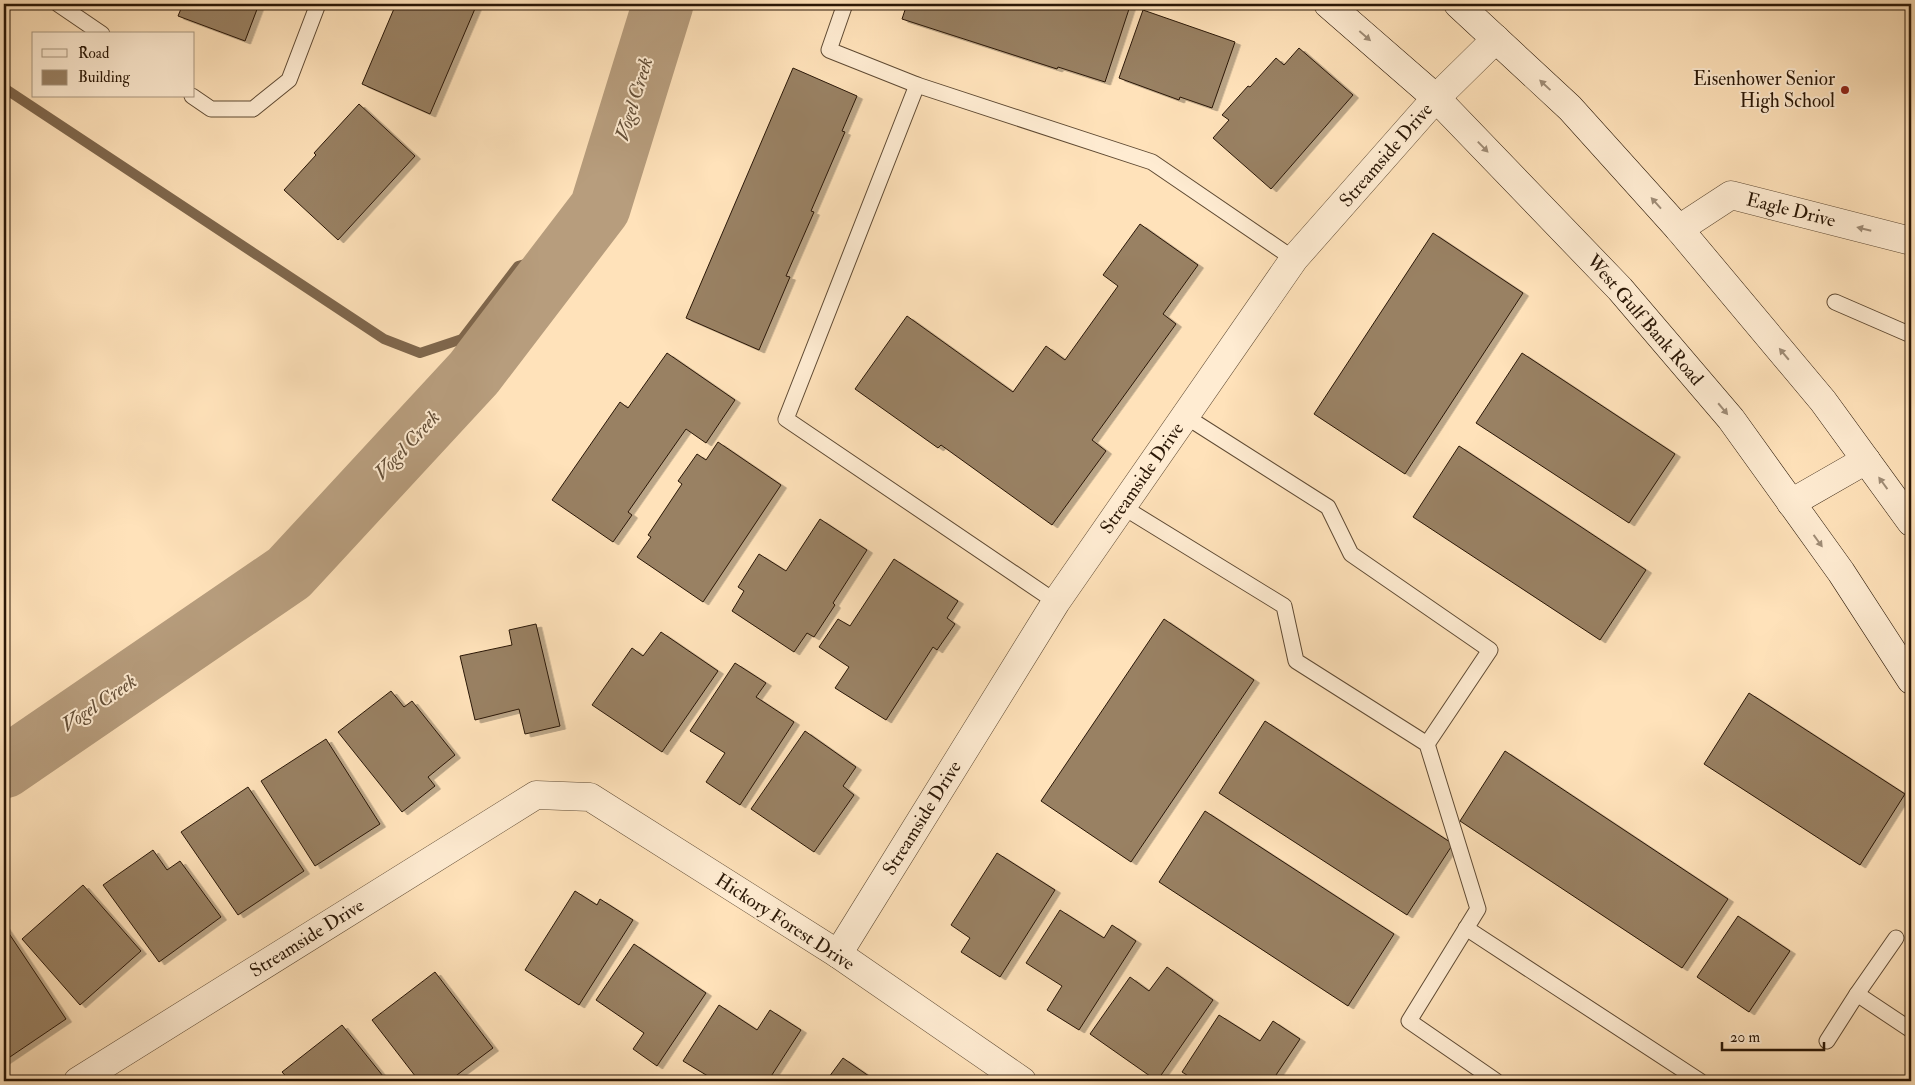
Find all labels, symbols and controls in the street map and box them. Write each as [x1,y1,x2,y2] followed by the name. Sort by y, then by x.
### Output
[1359,30,1371,42] one-way arrow
[32,32,195,98] legend
[78,44,110,63] text: Road
[610,54,658,144] water label: Vogel Creek
[1693,67,1835,113] place label: Eisenhower Senior High School
[78,68,130,87] text: Building
[1539,79,1551,91] one-way arrow
[1839,84,1851,96] marker: Eisenhower Senior High School
[1334,98,1438,212] street label: Streamside Drive
[1477,141,1489,153] one-way arrow
[1744,187,1838,233] street label: Eagle Drive
[1650,197,1661,210] one-way arrow
[1857,225,1872,233] one-way arrow
[1581,249,1709,391] street label: West Gulf Bank Road
[1778,348,1789,361] one-way arrow
[1717,403,1728,416] one-way arrow
[369,405,445,485] water label: Vogel Creek
[1095,418,1189,538] street label: Streamside Drive
[1878,476,1888,489] one-way arrow
[1813,534,1823,548] one-way arrow
[56,669,142,737] water label: Vogel Creek
[877,756,967,880] street label: Streamside Drive
[711,868,859,976] street label: Hickory Forest Drive
[245,893,369,983] street label: Streamside Drive
[1722,1020,1825,1052] scale bar
[1730,1028,1760,1047] text: 20 m

